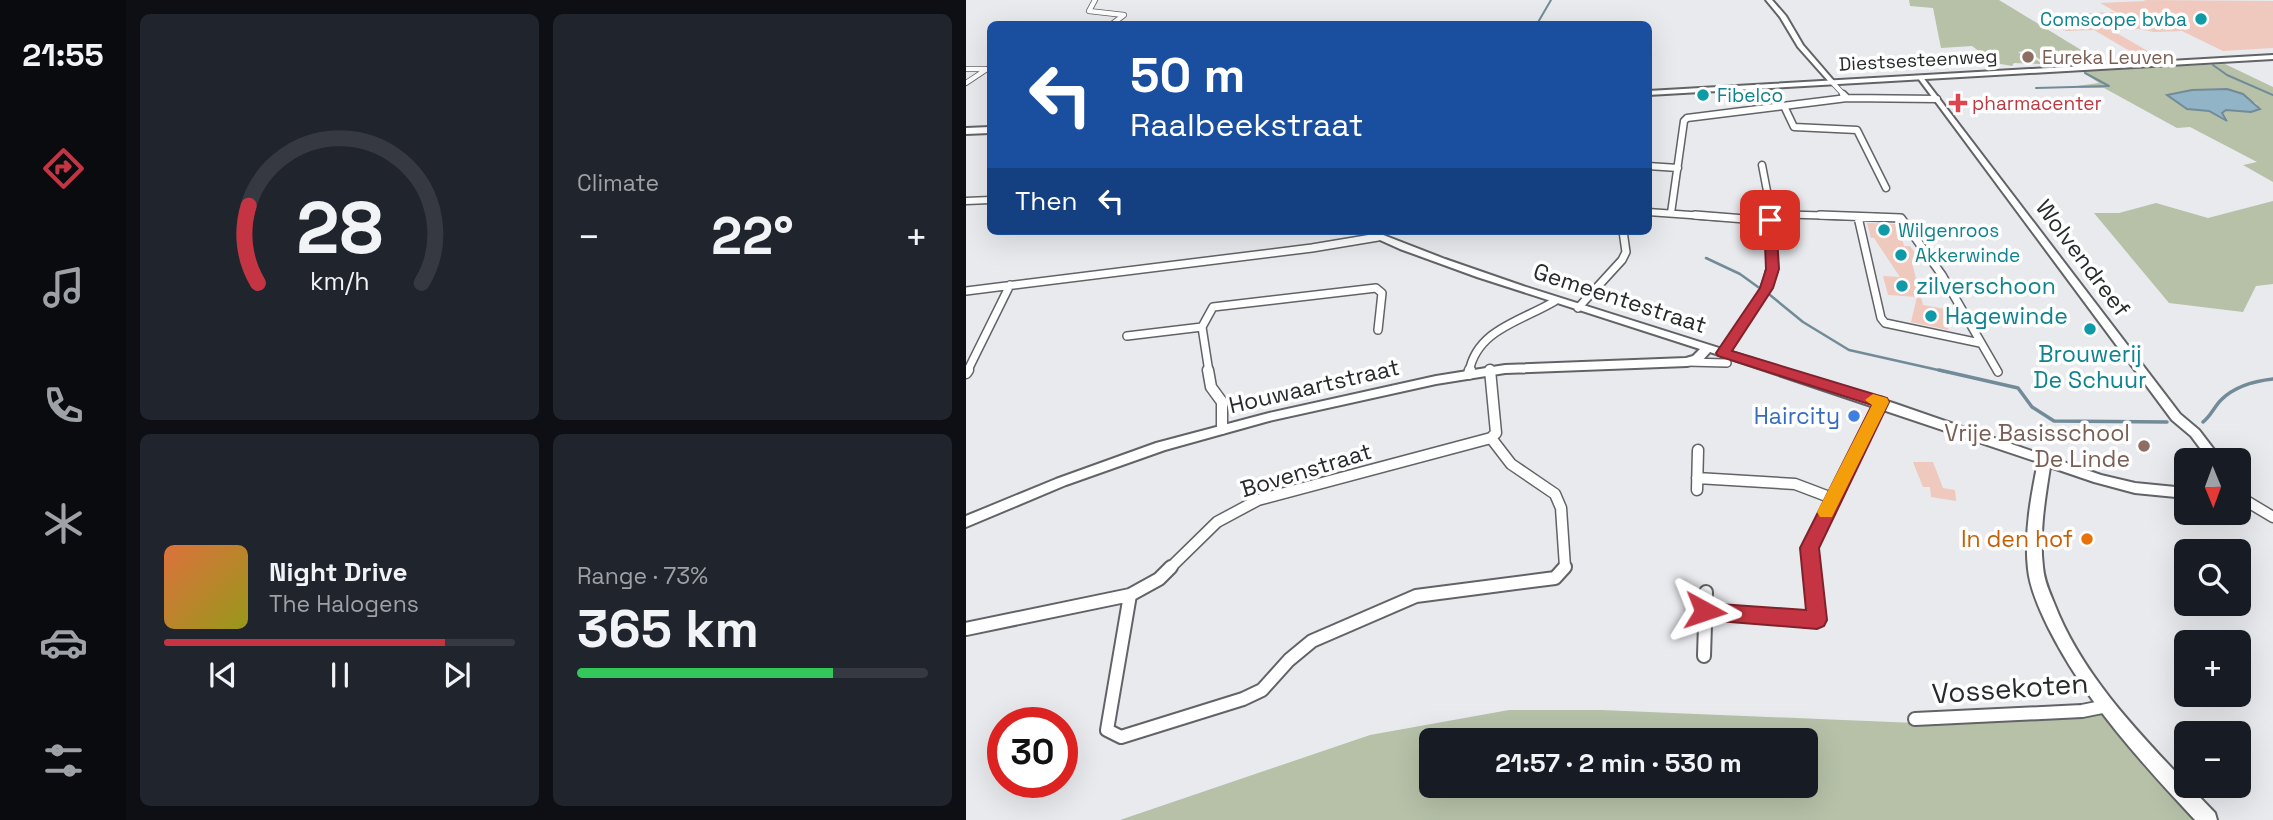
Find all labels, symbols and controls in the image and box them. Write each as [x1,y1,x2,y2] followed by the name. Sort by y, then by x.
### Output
[2040,7,2187,32] place label: Comscope bvba
[2193,11,2209,27] marker: Comscope bvba
[22,35,104,75] text: 21:55
[1838,43,1998,77] street label: Diestsesteenweg
[1130,44,1245,106] text: 50 m
[2042,45,2174,70] place label: Eureka Leuven
[1015,49,1106,140] icon: left
[2020,49,2036,65] marker: Eureka Leuven
[1717,83,1783,108] place label: Fibelco
[1695,87,1711,103] marker: Fibelco
[1972,91,2102,116] place label: pharmacenter
[1950,95,1966,111] marker: pharmacenter
[1130,105,1363,145] text: Raalbeekstraat
[39,144,88,193] icon: directions
[577,168,659,198] text: Climate
[296,181,383,274] text: 28
[1092,182,1130,220] icon: left
[1015,184,1078,218] text: Then
[1740,190,1800,250] pin
[2029,193,2137,323] street label: Wolvendreef
[1751,201,1789,239] icon: arrive
[711,203,794,269] text: 22°
[577,213,601,261] text: −
[904,213,928,261] text: +
[1898,218,1999,243] place label: Wilgenroos
[1876,222,1892,238] marker: Wilgenroos
[1915,243,2020,268] place label: Akkerwinde
[1893,247,1909,263] marker: Akkerwinde
[1530,256,1710,340] street label: Gemeentestraat
[39,263,88,312] icon: music
[310,265,369,297] text: km/h
[1916,271,2056,301] place label: zilverschoon
[1894,278,1910,294] marker: zilverschoon
[1945,301,2068,331] place label: Hagewinde
[1923,308,1939,324] marker: Hagewinde
[2082,321,2098,337] marker: Brouwerij De Schuur
[2033,339,2147,395] place label: Brouwerij De Schuur
[1226,352,1402,420] street label: Houwaartstraat
[39,381,88,430] icon: phone
[1754,401,1840,431] place label: Haircity
[1846,408,1862,424] marker: Haircity
[1944,418,2130,474] place label: Vrije Basisschool De Linde
[1237,436,1375,504] street label: Bovenstraat
[2136,438,2152,454] marker: Vrije Basisschool De Linde
[2174,448,2250,525] north arrow
[2174,448,2251,798] map controls
[39,499,88,548] icon: climate
[1961,524,2073,554] place label: In den hof
[2079,531,2095,547] marker: In den hof
[2174,539,2251,616] button: search
[269,555,407,589] text: Night Drive
[577,561,708,591] text: Range · 73%
[1668,574,1742,648] position arrow
[269,589,419,619] text: The Halogens
[577,596,759,662] text: 365 km
[39,618,88,667] icon: car
[2174,630,2251,707] button: +
[204,656,242,694] icon: previous
[321,656,359,694] icon: pause
[438,656,476,694] icon: next
[1930,665,2090,711] street label: Vossekoten
[987,707,1078,798] speed limit sign: 30
[2174,721,2251,798] button: −
[39,736,88,785] icon: filters
[1495,746,1742,780] text: 21:57 · 2 min · 530 m

